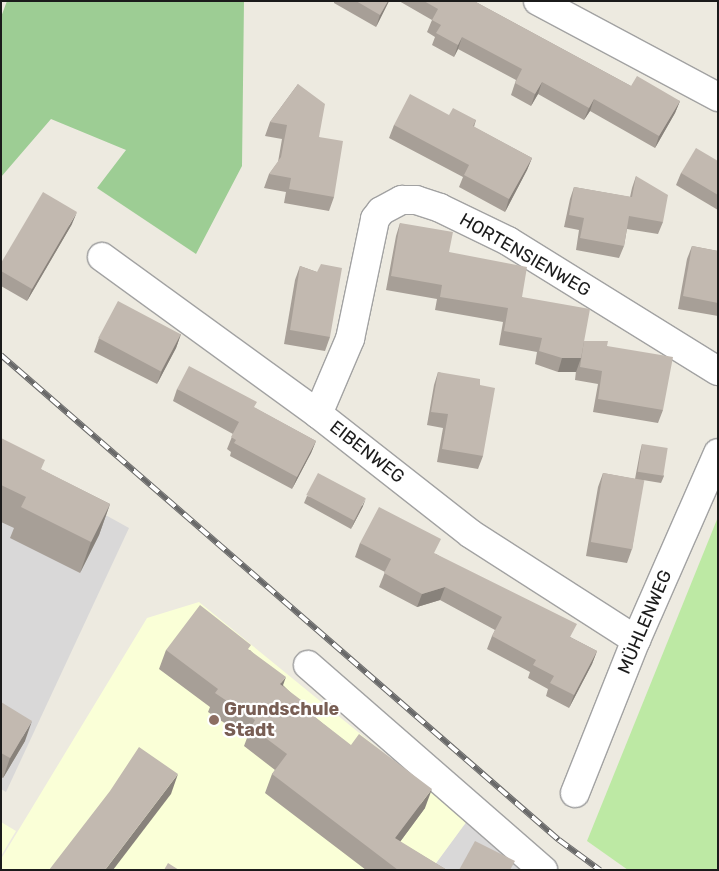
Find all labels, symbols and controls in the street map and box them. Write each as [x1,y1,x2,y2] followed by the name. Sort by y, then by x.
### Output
[456,209,594,301] street label: HORTENSIENWEG
[325,416,409,488] street label: EIBENWEG
[613,567,677,677] street label: MÜHLENWEG
[224,699,339,742] place label: Grundschule Stadt
[208,714,220,726] marker: Grundschule Stadt

